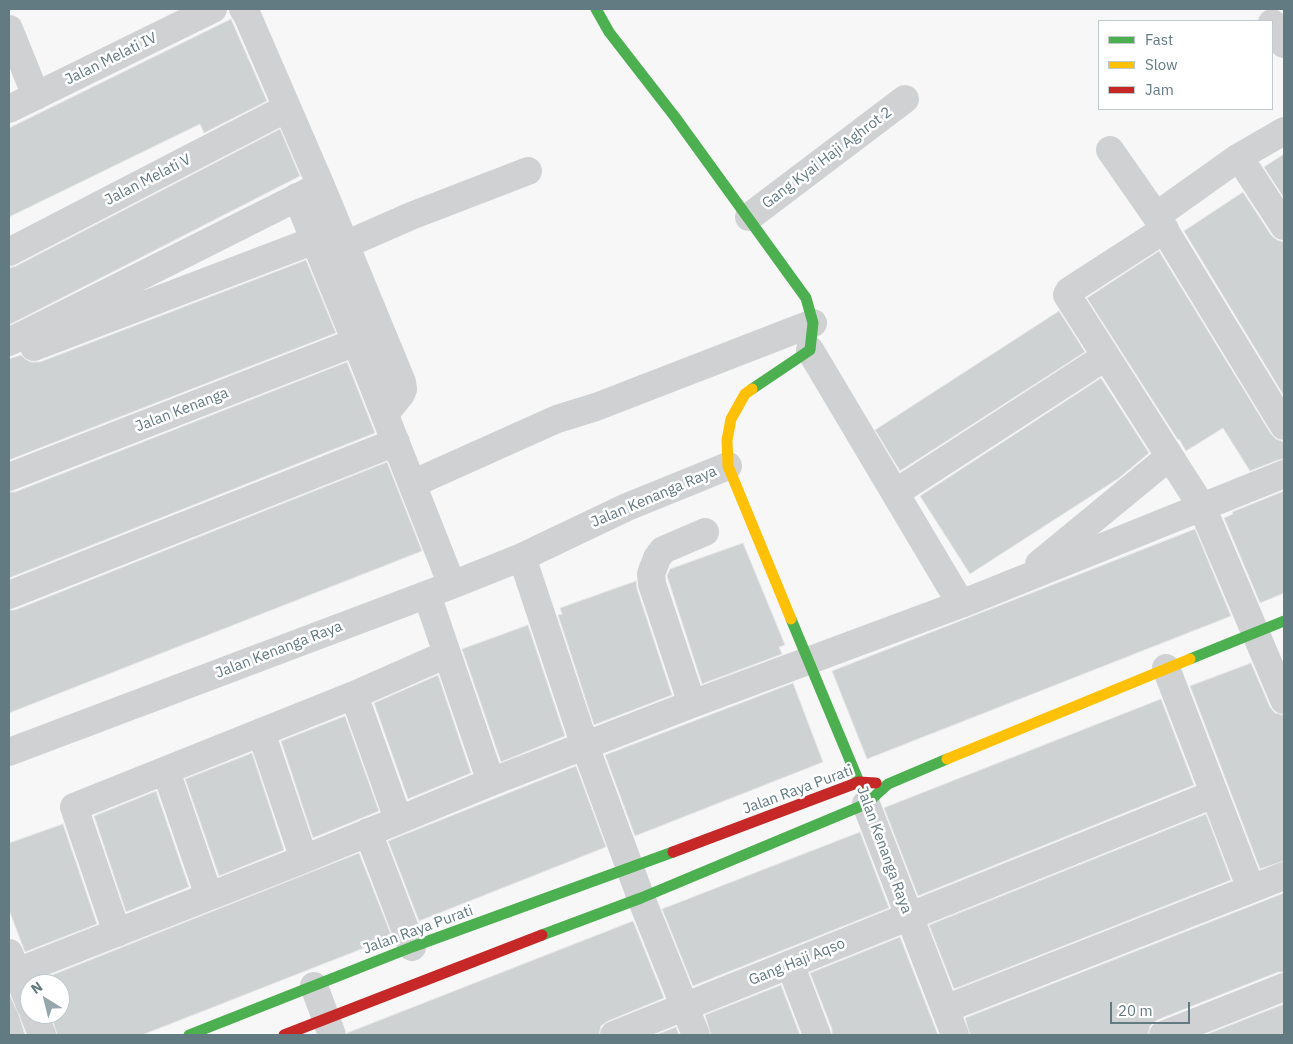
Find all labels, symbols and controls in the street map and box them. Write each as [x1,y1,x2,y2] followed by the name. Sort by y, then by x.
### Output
[1098,20,1273,110] legend
[62,29,160,89] street label: Jalan Melati IV
[1145,30,1173,49] text: Fast
[1145,55,1178,74] text: Slow
[1145,80,1174,99] text: Jam
[759,103,895,213] street label: Gang Kyai Haji Aghrot 2
[102,151,194,209] street label: Jalan Melati V
[133,384,231,436] street label: Jalan Kenanga
[589,462,719,532] street label: Jalan Kenanga Raya
[213,618,345,682] street label: Jalan Kenanga Raya
[740,762,856,818] street label: Jalan Raya Purati
[853,784,915,916] street label: Jalan Kenanga Raya
[360,902,476,958] street label: Jalan Raya Purati
[746,935,848,989] street label: Gang Haji Aqso
[20,974,70,1024] north arrow
[27,977,46,998] text: N
[1113,992,1193,1024] scale bar
[1118,1001,1153,1020] text: 20 m

